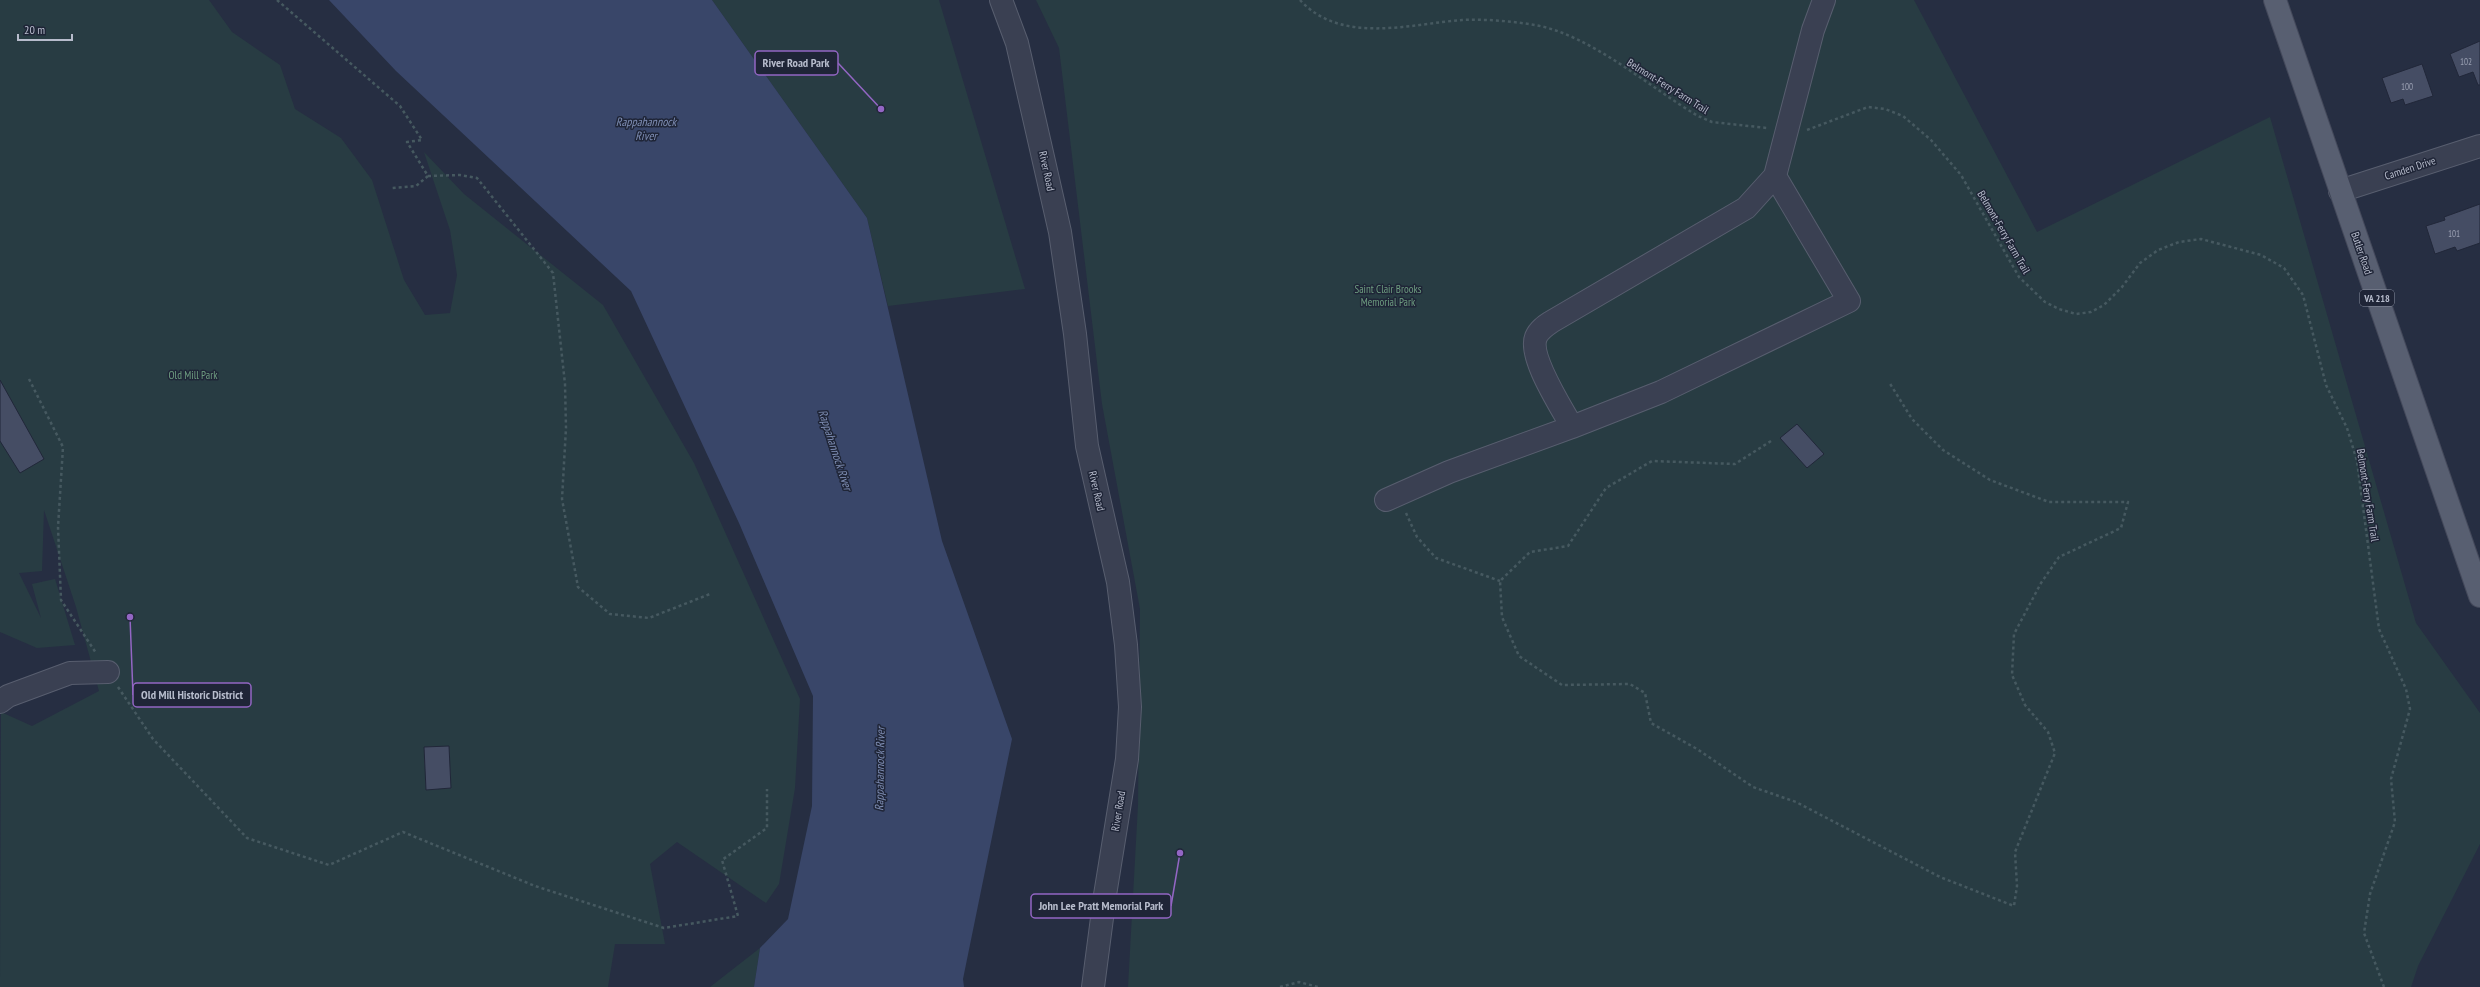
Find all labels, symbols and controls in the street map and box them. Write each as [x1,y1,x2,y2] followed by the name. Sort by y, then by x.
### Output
[18,16,72,42] scale bar
[24,22,45,37] text: 20 m
[755,51,838,75] callout: River Road Park
[762,55,830,70] text: River Road Park
[1625,55,1712,117] street label: Belmont-Ferry Farm Trail
[2460,56,2472,67] house number: 102
[2401,81,2413,92] house number: 100
[616,114,678,143] water label: Rappahannock River
[1036,150,1058,193] street label: River Road
[2383,153,2438,183] street label: Camden Drive
[1974,188,2034,276] street label: Belmont-Ferry Farm Trail
[2448,228,2460,239] house number: 101
[2348,230,2376,276] street label: Butler Road
[1354,282,1422,309] park label: Saint Clair Brooks Memorial Park
[2360,290,2394,306] road number: VA 218
[169,368,218,382] park label: Old Mill Park
[815,408,856,494] water label: Rappahannock River
[2354,448,2382,543] street label: Belmont-Ferry Farm Trail
[1086,470,1108,513] street label: River Road
[133,683,251,707] callout: Old Mill Historic District
[141,687,243,702] text: Old Mill Historic District
[871,725,888,811] water label: Rappahannock River
[1108,790,1128,832] street label: River Road
[1031,894,1171,918] callout: John Lee Pratt Memorial Park
[1038,898,1163,913] text: John Lee Pratt Memorial Park

